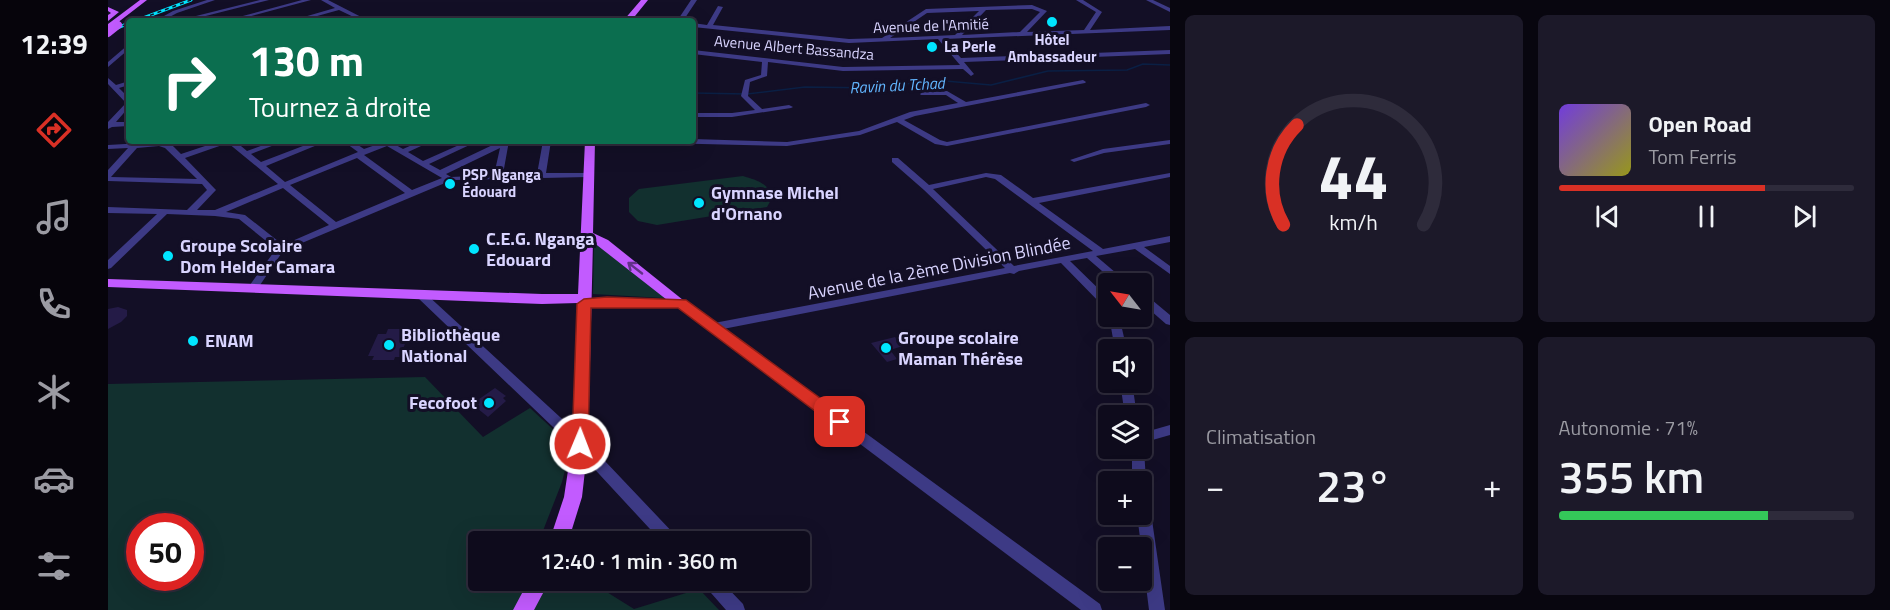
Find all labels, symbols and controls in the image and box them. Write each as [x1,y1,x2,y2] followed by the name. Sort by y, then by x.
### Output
[873,12,989,39] street label: Avenue de l'Amitié
[1045,15,1059,29] marker: Hôtel Ambassadeur
[20,23,88,64] text: 12:39
[249,28,364,92] text: 130 m
[1007,28,1097,68] place label: Hôtel Ambassadeur
[713,29,875,66] street label: Avenue Albert Bassandza
[944,35,996,58] place label: La Perle
[925,40,939,54] marker: La Perle
[150,42,228,120] icon: right
[849,70,947,99] water label: Ravin du Tchad
[249,86,431,127] text: Tournez à droite
[1649,107,1752,141] text: Open Road
[33,109,75,151] icon: directions
[1319,129,1389,224] text: 44
[1649,141,1737,172] text: Tom Ferris
[462,163,541,203] place label: PSP Nganga Édouard
[443,177,457,191] marker: PSP Nganga Édouard
[711,179,839,227] place label: Gymnase Michel d'Ornano
[33,196,75,238] icon: music
[692,196,706,210] marker: Gymnase Michel d'Ornano
[1591,200,1624,233] icon: previous
[1690,200,1723,233] icon: pause
[1788,200,1821,233] icon: next
[1329,207,1378,239] text: km/h
[486,225,594,273] place label: C.E.G. Nganga Edouard
[805,229,1073,306] street label: Avenue de la 2ème Division Blindée
[180,232,335,280] place label: Groupe Scolaire Dom Helder Camara
[467,242,481,256] marker: C.E.G. Nganga Edouard
[161,249,175,263] marker: Groupe Scolaire Dom Helder Camara
[627,261,643,274] one-way arrow
[1098,273,1152,327] north arrow
[1098,273,1152,591] map controls
[33,283,75,325] icon: phone
[401,321,500,369] place label: Bibliothèque National
[898,324,1023,372] place label: Groupe scolaire Maman Thérèse
[205,327,254,354] place label: ENAM
[186,334,200,348] marker: ENAM
[382,338,396,352] marker: Bibliothèque National
[1098,339,1152,393] button: sound
[879,341,893,355] marker: Groupe scolaire Maman Thérèse
[33,371,75,413] icon: climate
[409,389,477,416] place label: Fecofoot
[482,396,496,410] marker: Fecofoot
[814,396,865,447] pin
[823,405,856,438] icon: arrive
[1098,405,1152,459] button: layers
[548,412,612,476] position arrow
[1559,412,1698,443] text: Autonomie · 71%
[1206,421,1316,452] text: Climatisation
[1559,442,1704,510] text: 355 km
[1316,451,1392,519] text: 23°
[33,458,75,500] icon: car
[1206,461,1224,511] text: −
[1483,461,1501,511] text: +
[1098,471,1152,525] button: +
[126,513,204,591] speed limit sign: 50
[1098,537,1152,591] button: −
[540,544,738,578] text: 12:40 · 1 min · 360 m
[33,545,75,587] icon: filters

